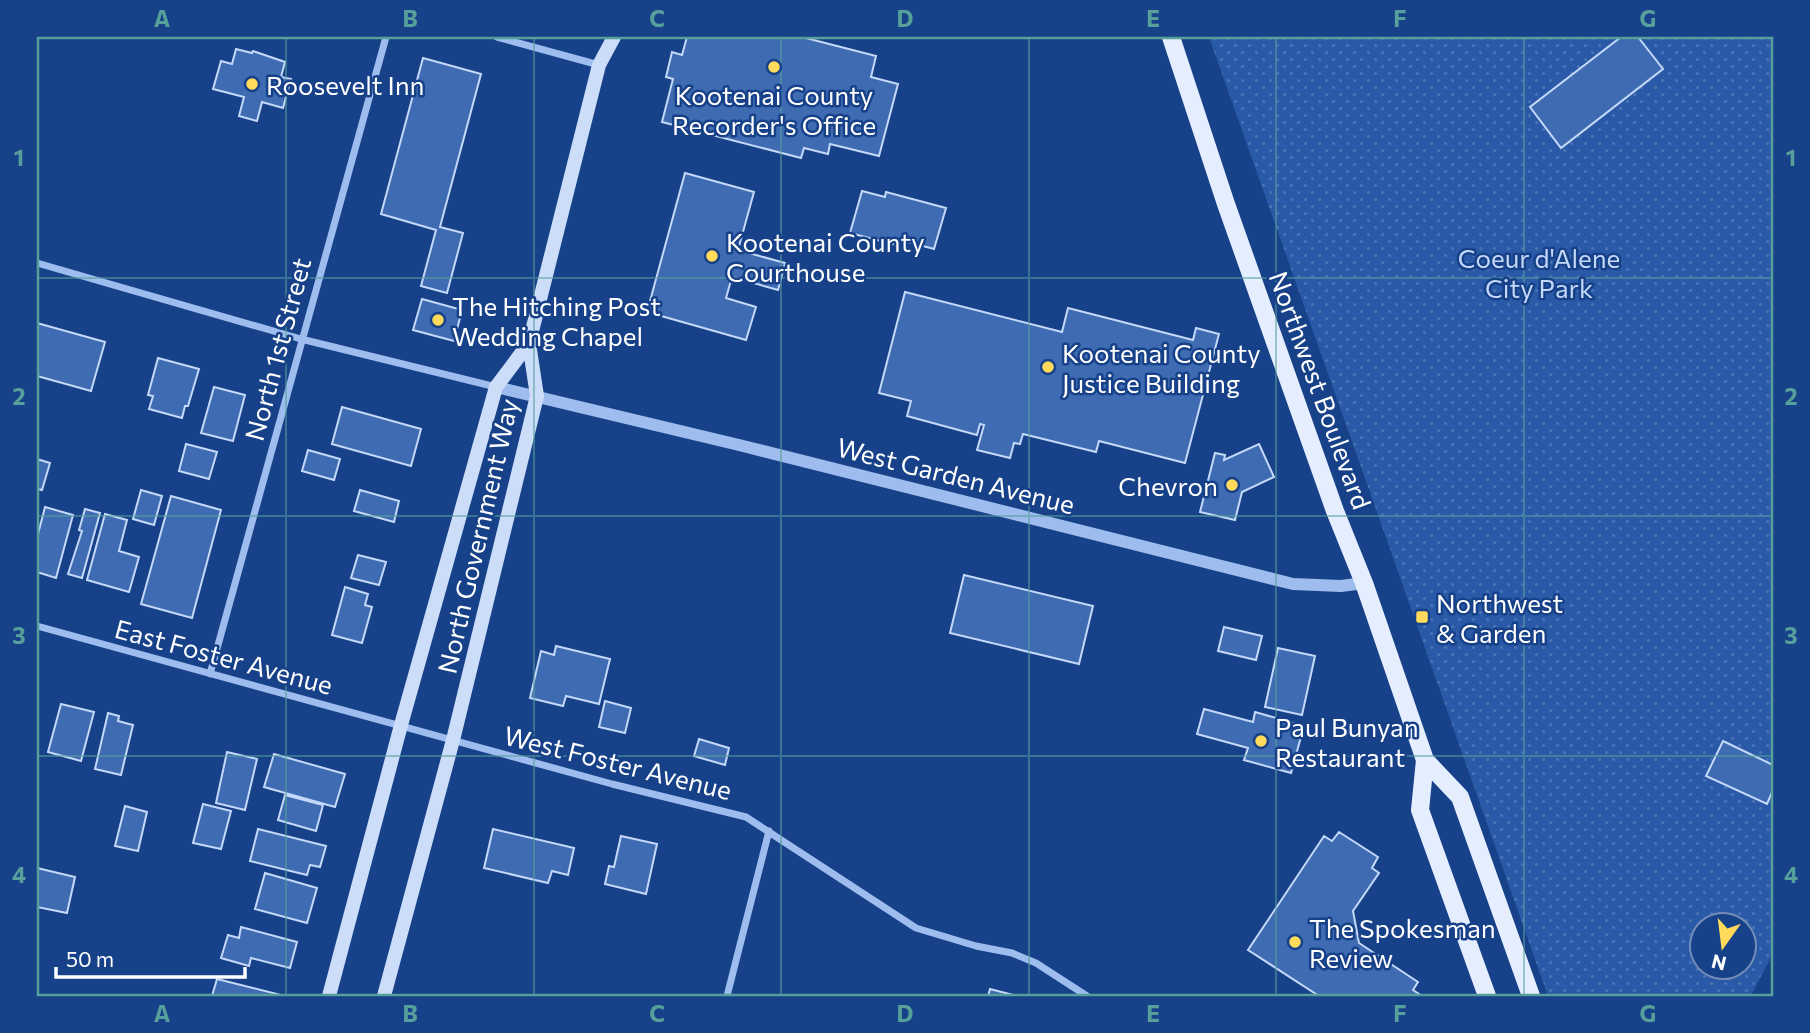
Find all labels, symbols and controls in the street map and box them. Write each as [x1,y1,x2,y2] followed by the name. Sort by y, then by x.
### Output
[154,4,171,32] text: A
[402,4,418,32] text: B
[649,4,665,32] text: C
[897,4,914,32] text: D
[1146,4,1160,32] text: E
[1393,4,1407,32] text: F
[1640,4,1656,32] text: G
[766,59,782,75] marker: Kootenai County Recorder's Office
[266,69,425,100] place label: Roosevelt Inn
[244,76,260,92] marker: Roosevelt Inn
[672,79,876,140] place label: Kootenai County Recorder's Office
[14,143,24,171] text: 1
[1786,143,1796,171] text: 1
[726,226,925,287] place label: Kootenai County Courthouse
[1458,242,1620,303] park label: Coeur d'Alene City Park
[704,248,720,264] marker: Kootenai County Courthouse
[238,254,316,444] street label: North 1st Street
[1264,267,1378,513] street label: Northwest Boulevard
[452,290,661,351] place label: The Hitching Post Wedding Chapel
[430,312,446,328] marker: The Hitching Post Wedding Chapel
[1062,337,1261,398] place label: Kootenai County Justice Building
[1040,359,1056,375] marker: Kootenai County Justice Building
[12,382,26,410] text: 2
[1784,382,1798,410] text: 2
[430,396,524,676] street label: North Government Way
[834,430,1078,520] street label: West Garden Avenue
[1118,470,1218,501] place label: Chevron
[1224,477,1240,493] marker: Chevron
[1436,587,1563,648] place label: Northwest & Garden
[1414,609,1430,625] marker: Northwest & Garden
[112,612,336,700] street label: East Foster Avenue
[12,621,26,649] text: 3
[1784,621,1798,649] text: 3
[1275,711,1419,772] place label: Paul Bunyan Restaurant
[501,719,735,805] street label: West Foster Avenue
[1253,733,1269,749] marker: Paul Bunyan Restaurant
[12,860,26,888] text: 4
[1784,860,1798,888] text: 4
[1688,911,1758,981] north arrow
[1309,912,1496,973] place label: The Spokesman Review
[1287,934,1303,950] marker: The Spokesman Review
[56,935,245,979] scale bar
[66,946,114,971] text: 50 m
[1709,950,1728,976] text: N
[154,999,171,1027] text: A
[402,999,418,1027] text: B
[649,999,665,1027] text: C
[897,999,914,1027] text: D
[1146,999,1160,1027] text: E
[1393,999,1407,1027] text: F
[1640,999,1656,1027] text: G

